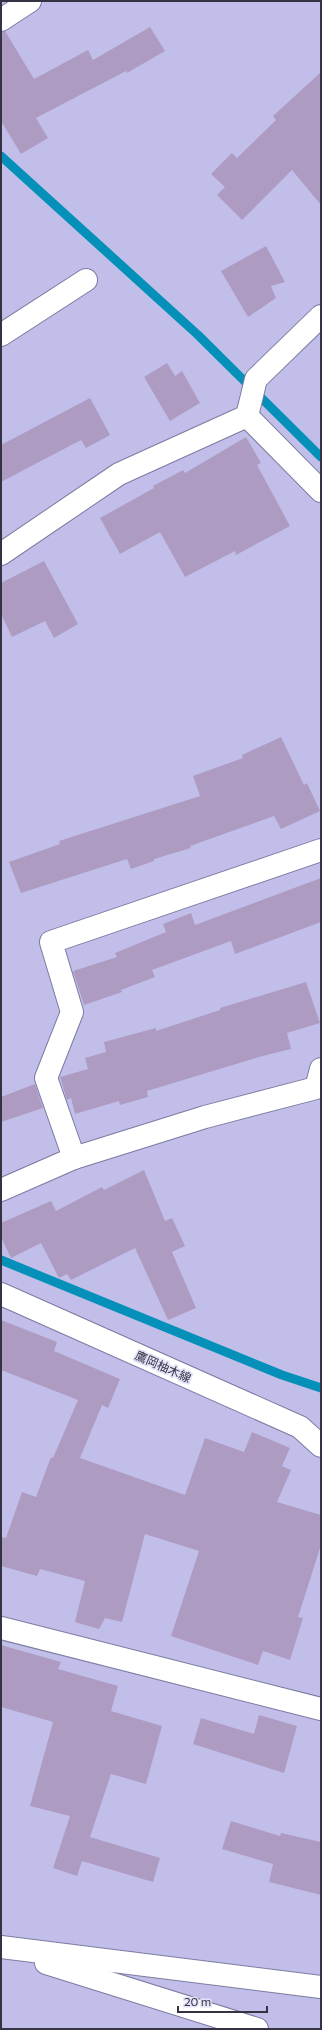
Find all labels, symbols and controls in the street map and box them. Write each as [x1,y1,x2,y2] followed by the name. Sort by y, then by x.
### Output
[133,1347,194,1385] street label: 鷹岡柚木線
[178,1988,267,2014] scale bar
[184,1994,211,2008] text: 20 m

